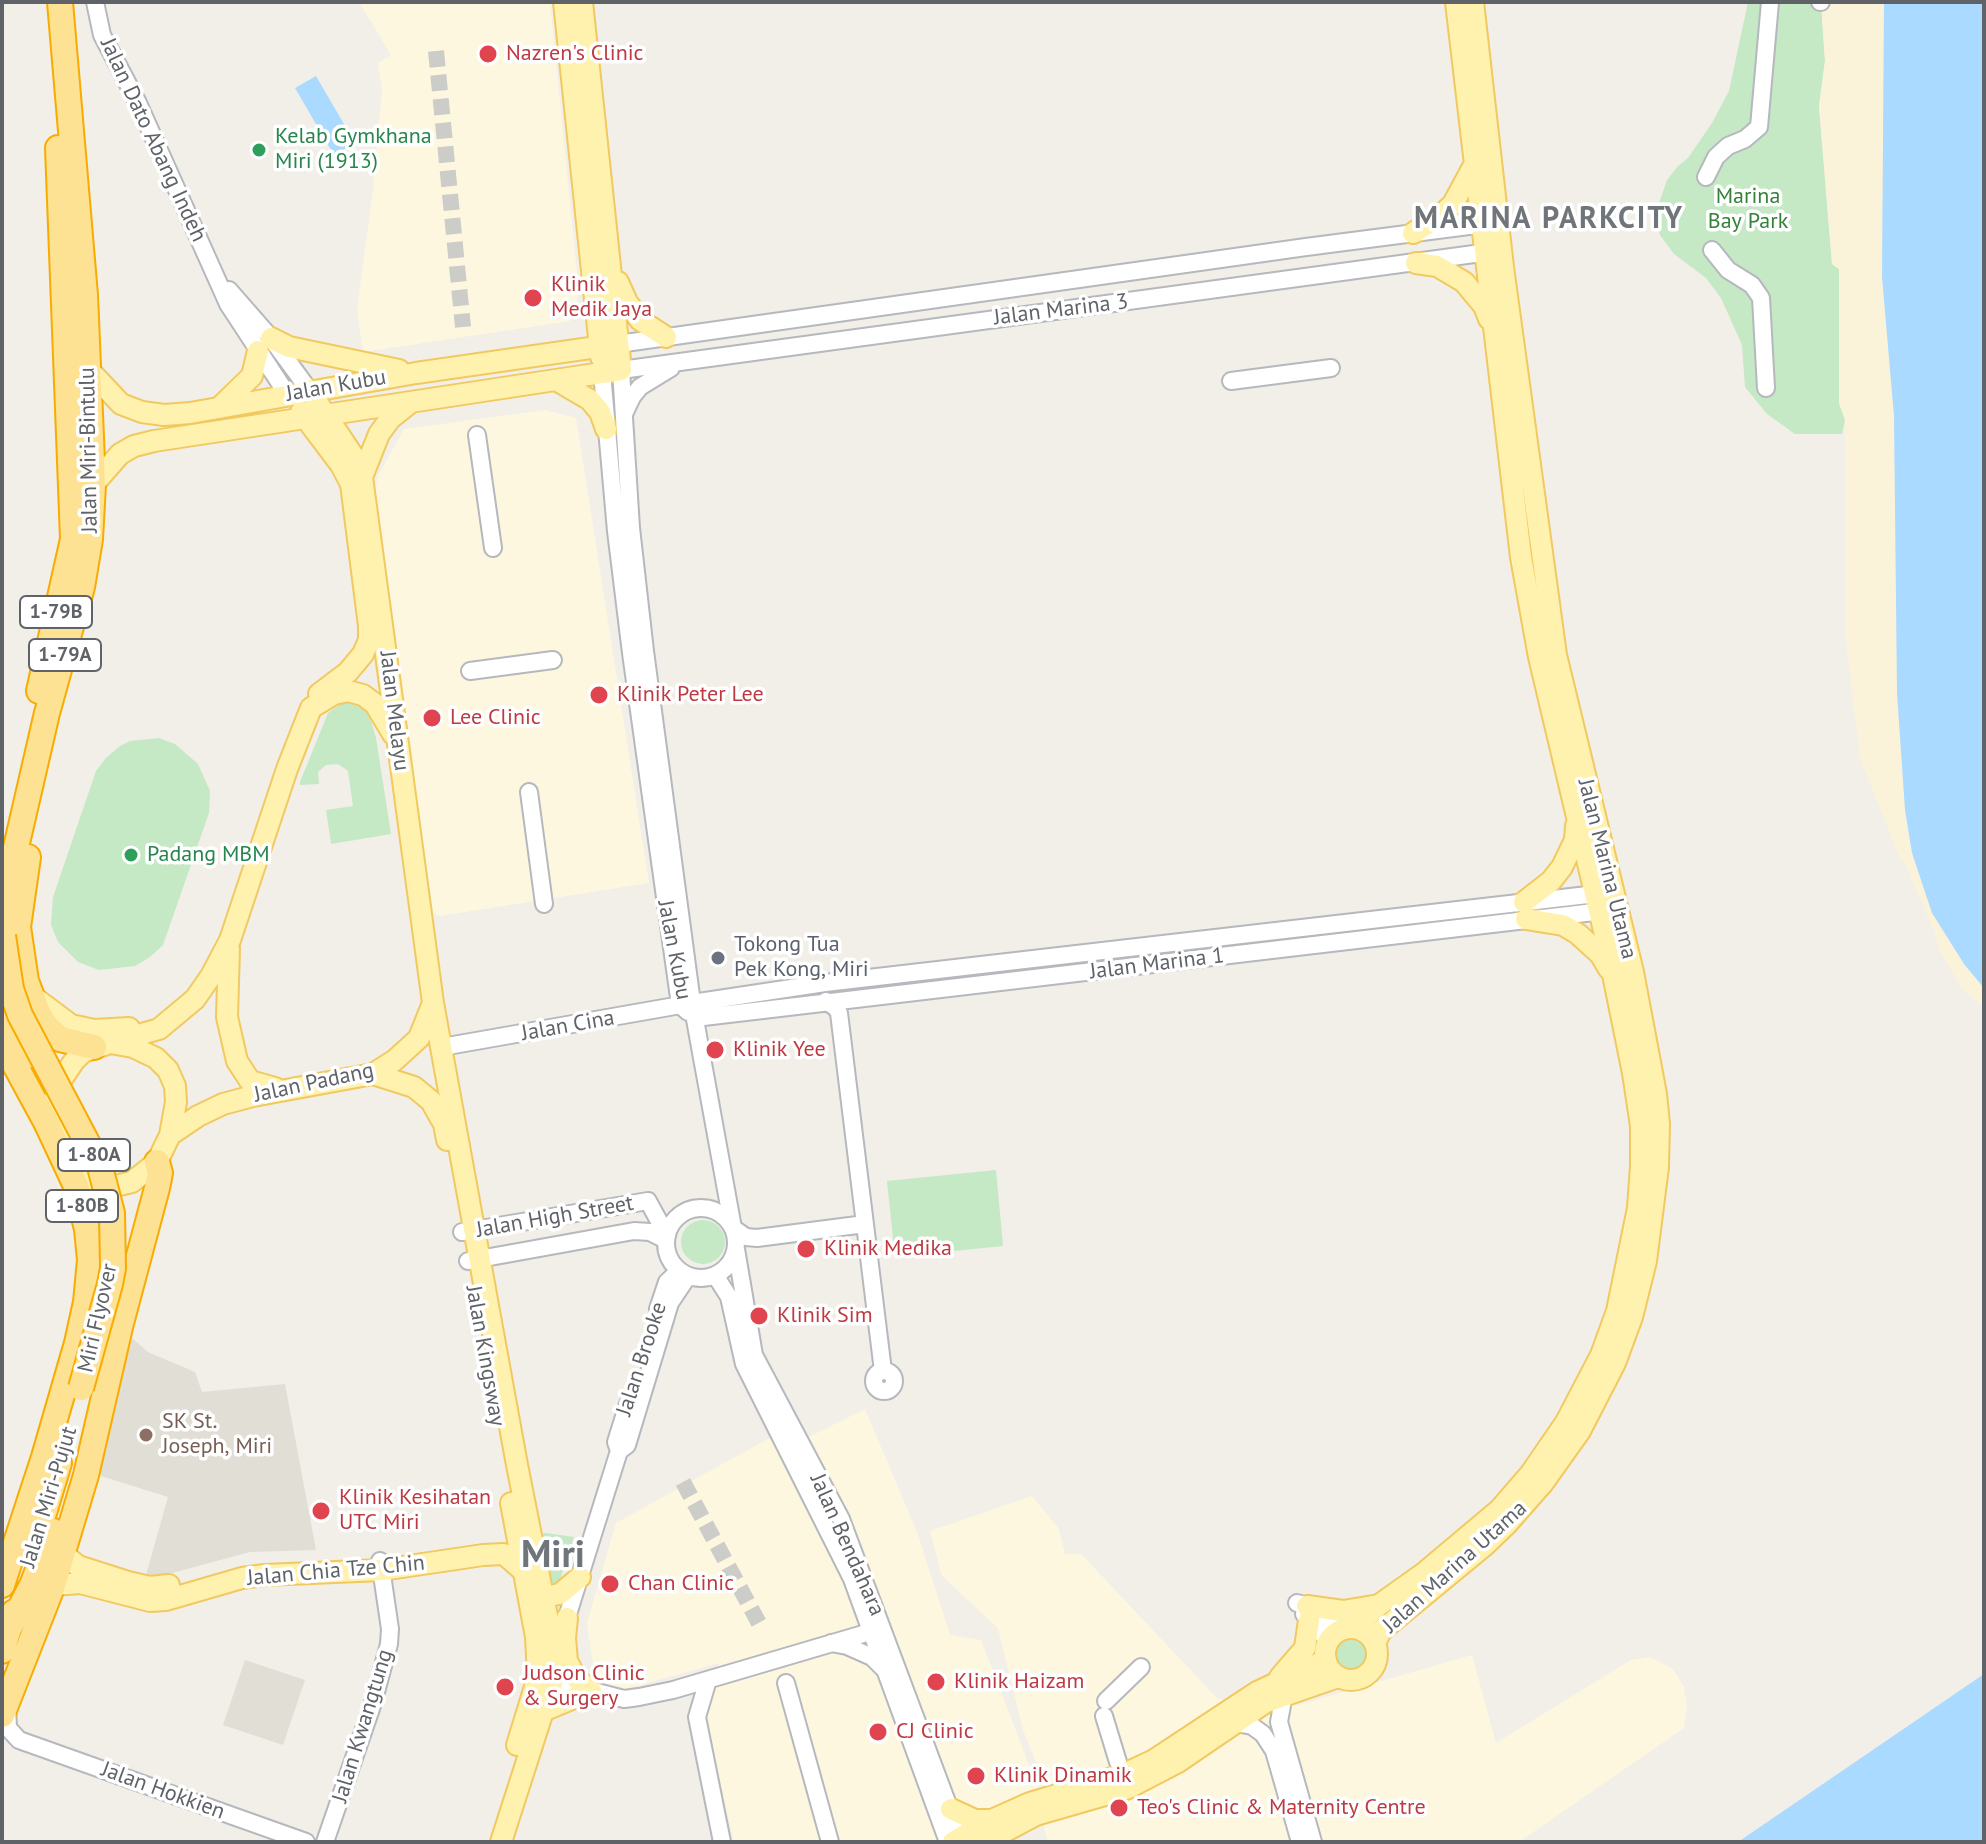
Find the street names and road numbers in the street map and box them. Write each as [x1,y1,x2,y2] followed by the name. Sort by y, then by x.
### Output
[94,34,212,246] street label: Jalan Dato Abang Indeh
[992,289,1130,331] street label: Jalan Marina 3
[284,364,388,408] street label: Jalan Kubu
[74,367,104,533] street label: Jalan Miri-Bintulu
[20,596,92,628] road number: 1-79B
[29,639,101,671] road number: 1-79A
[374,650,414,772] street label: Jalan Melayu
[1572,776,1642,962] street label: Jalan Marina Utama
[651,898,697,1002] street label: Jalan Kubu
[1088,943,1226,985] street label: Jalan Marina 1
[519,1005,617,1047] street label: Jalan Cina
[252,1057,376,1109] street label: Jalan Padang
[58,1139,130,1171] road number: 1-80A
[46,1190,118,1222] road number: 1-80B
[474,1190,636,1244] street label: Jalan High Street
[73,1261,123,1375] street label: Miri Flyover
[460,1284,510,1428] street label: Jalan Kingsway
[611,1299,673,1419] street label: Jalan Brooke
[15,1423,83,1571] street label: Jalan Miri-Pujut
[804,1470,890,1620] street label: Jalan Bendahara
[1378,1495,1532,1639] street label: Jalan Marina Utama
[246,1550,426,1592] street label: Jalan Chia Tze Chin
[327,1646,399,1806] street label: Jalan Kwangtung
[98,1756,228,1826] street label: Jalan Hokkien

